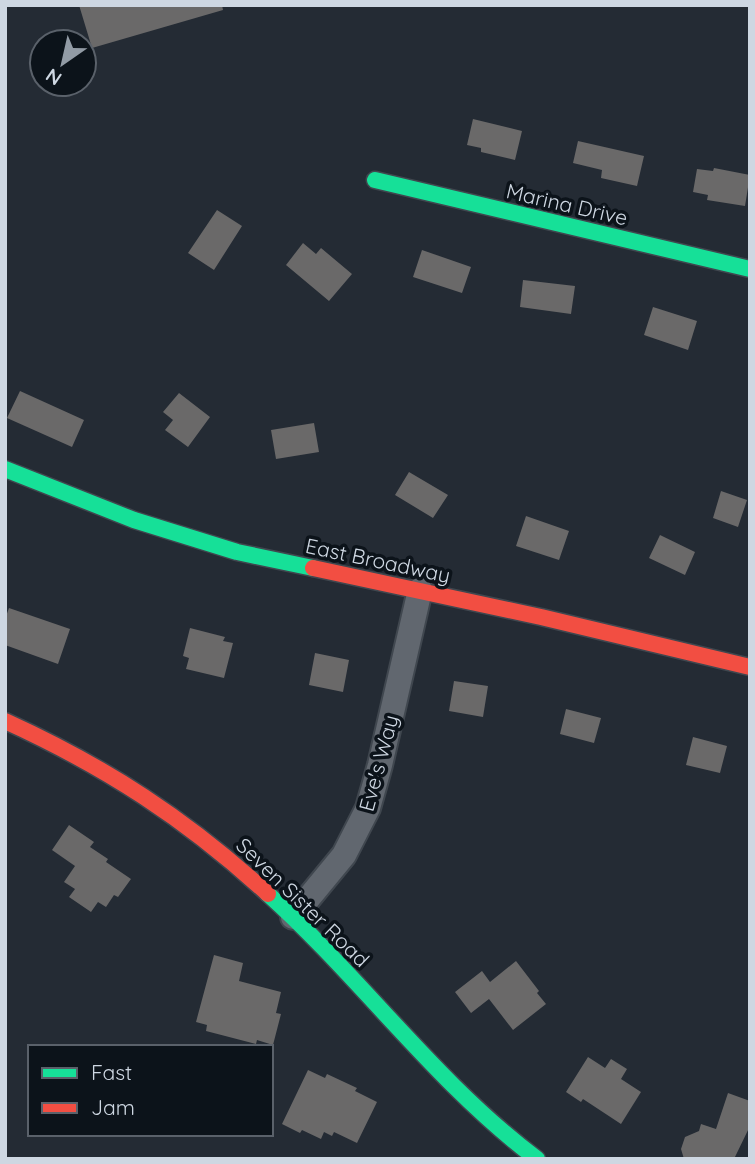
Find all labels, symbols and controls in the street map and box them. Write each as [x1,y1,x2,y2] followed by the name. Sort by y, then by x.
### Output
[28,28,98,98] north arrow
[41,63,66,91] text: N
[504,177,630,231] street label: Marina Drive
[303,532,453,588] street label: East Broadway
[353,712,403,814] street label: Eve's Way
[231,832,375,972] street label: Seven Sister Road
[28,1045,273,1136] legend
[91,1059,132,1085] text: Fast
[91,1094,135,1120] text: Jam

